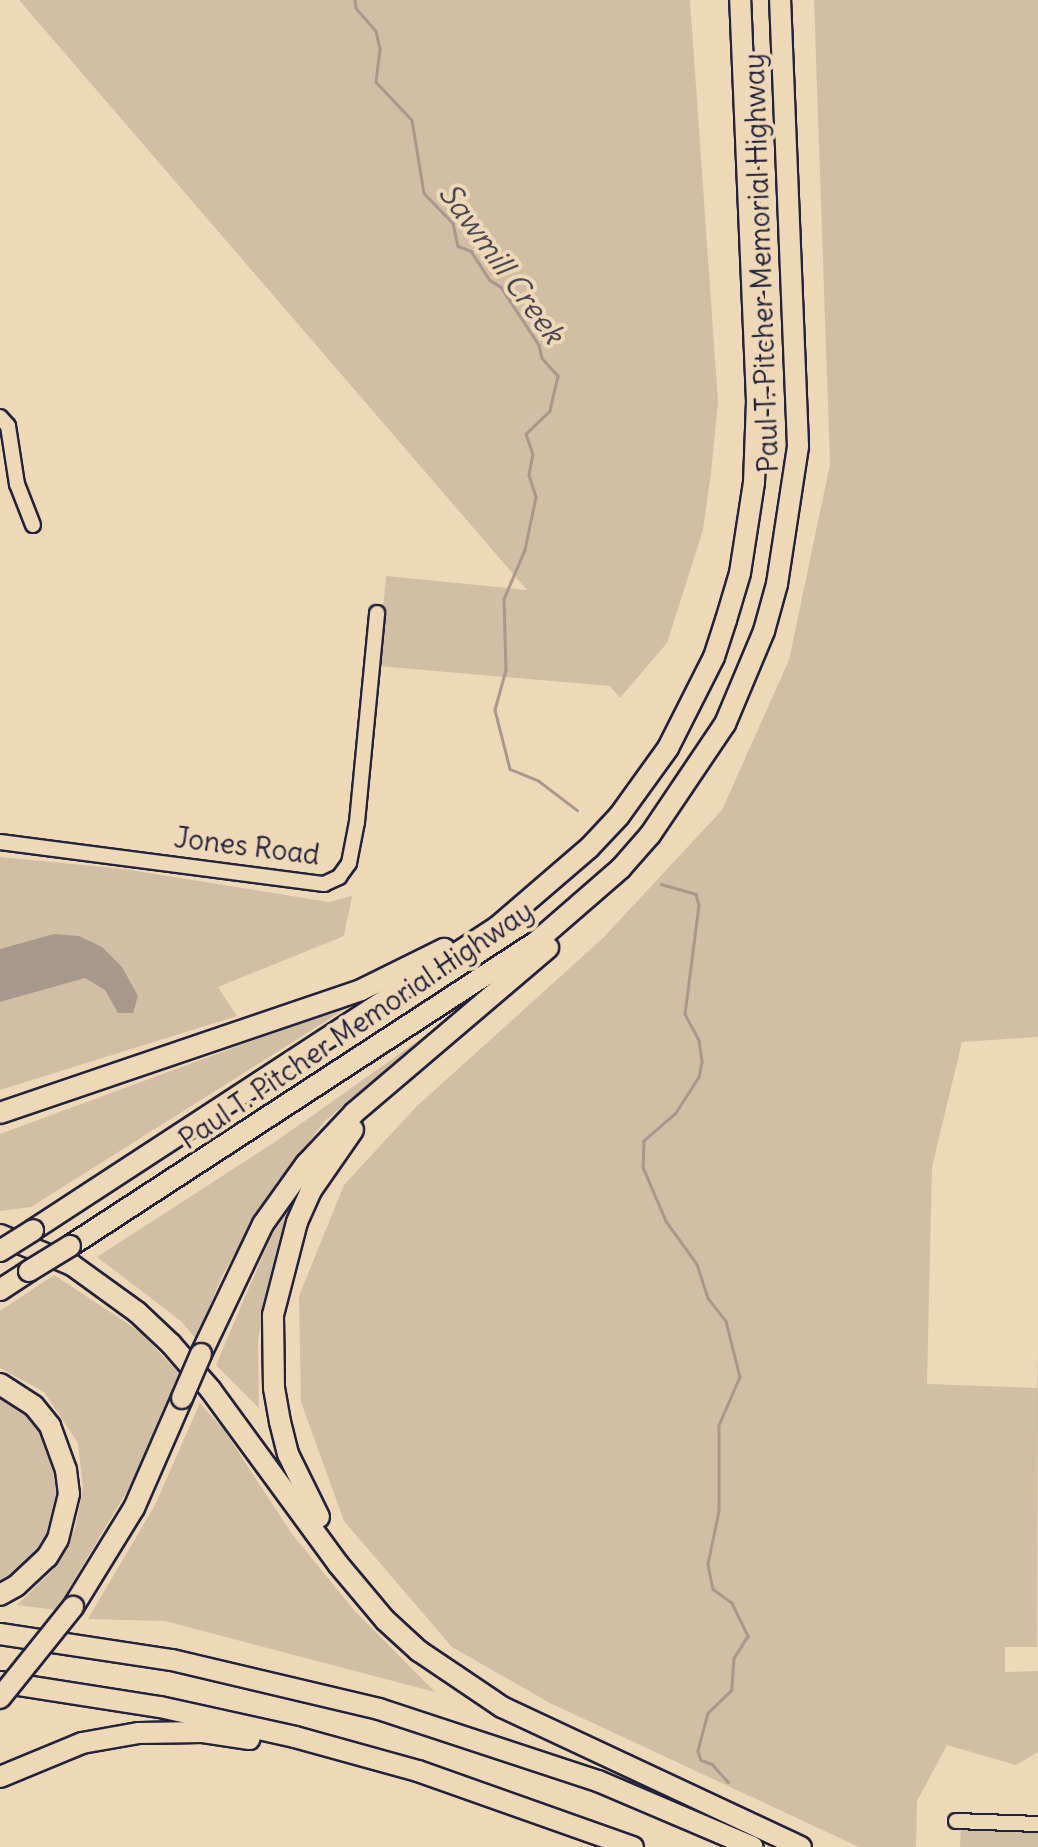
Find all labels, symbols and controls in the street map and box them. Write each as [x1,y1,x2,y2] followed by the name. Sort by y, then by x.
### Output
[737,53,785,473] street label: Paul T. Pitcher Memorial Highway
[432,176,572,350] water label: Sawmill Creek
[172,820,322,872] street label: Jones Road
[173,894,539,1156] street label: Paul T. Pitcher Memorial Highway

